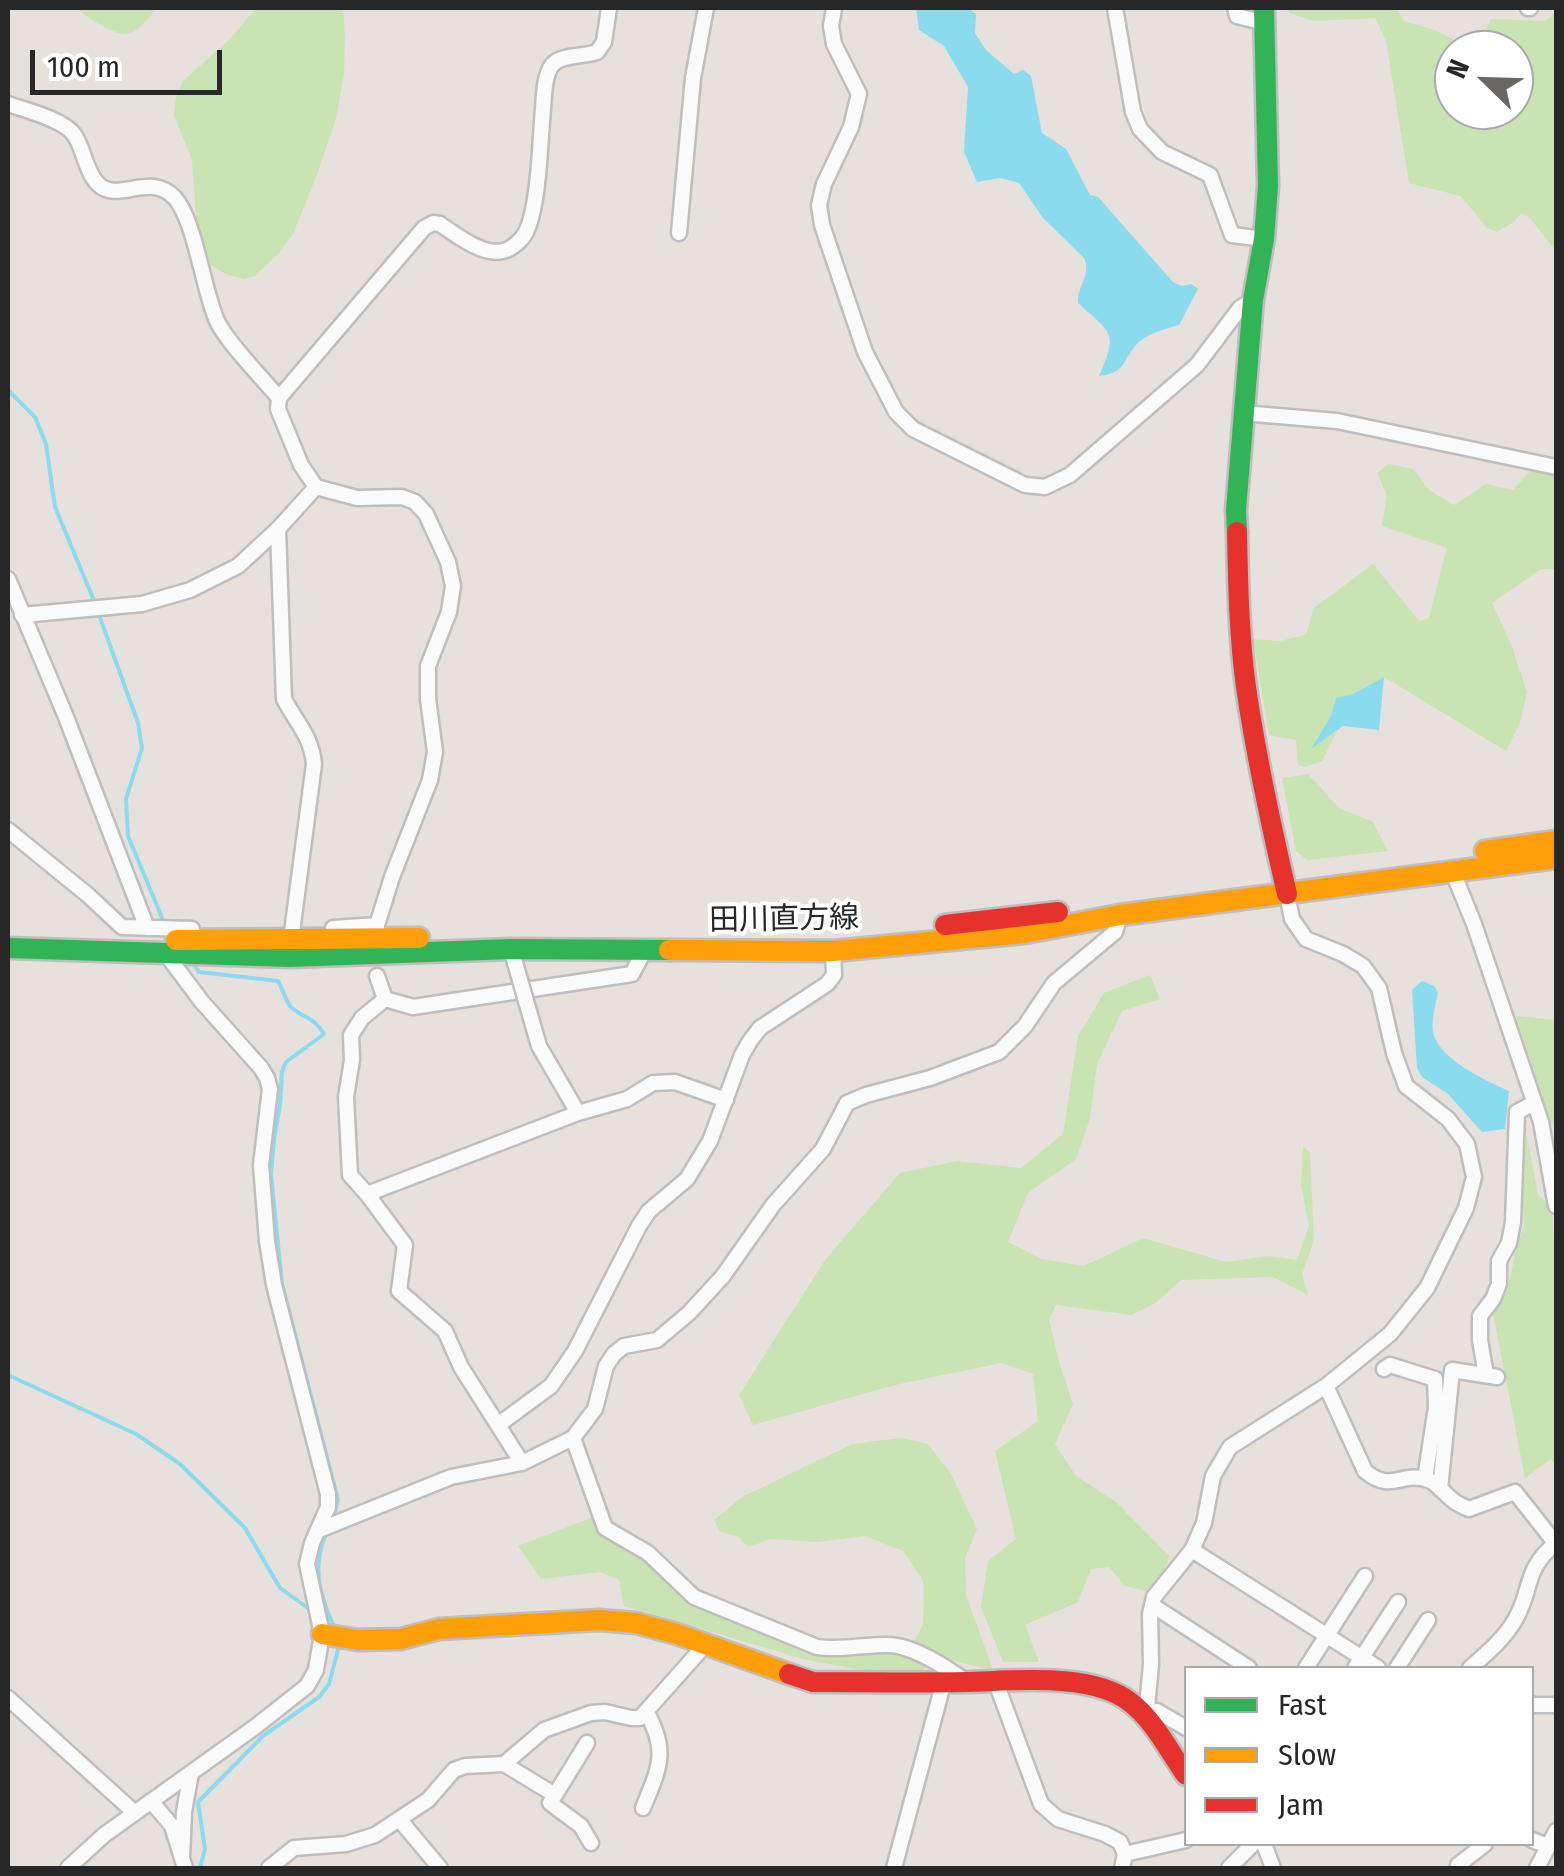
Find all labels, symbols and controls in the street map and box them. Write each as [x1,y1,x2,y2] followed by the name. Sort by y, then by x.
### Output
[35,30,228,92] scale bar
[1434,30,1534,130] north arrow
[47,49,120,85] text: 100 m
[1439,55,1476,83] text: N
[709,901,859,939] street label: 田川直方線
[1184,1666,1534,1846] legend
[1278,1687,1326,1723] text: Fast
[1278,1737,1336,1773] text: Slow
[1278,1787,1324,1823] text: Jam

